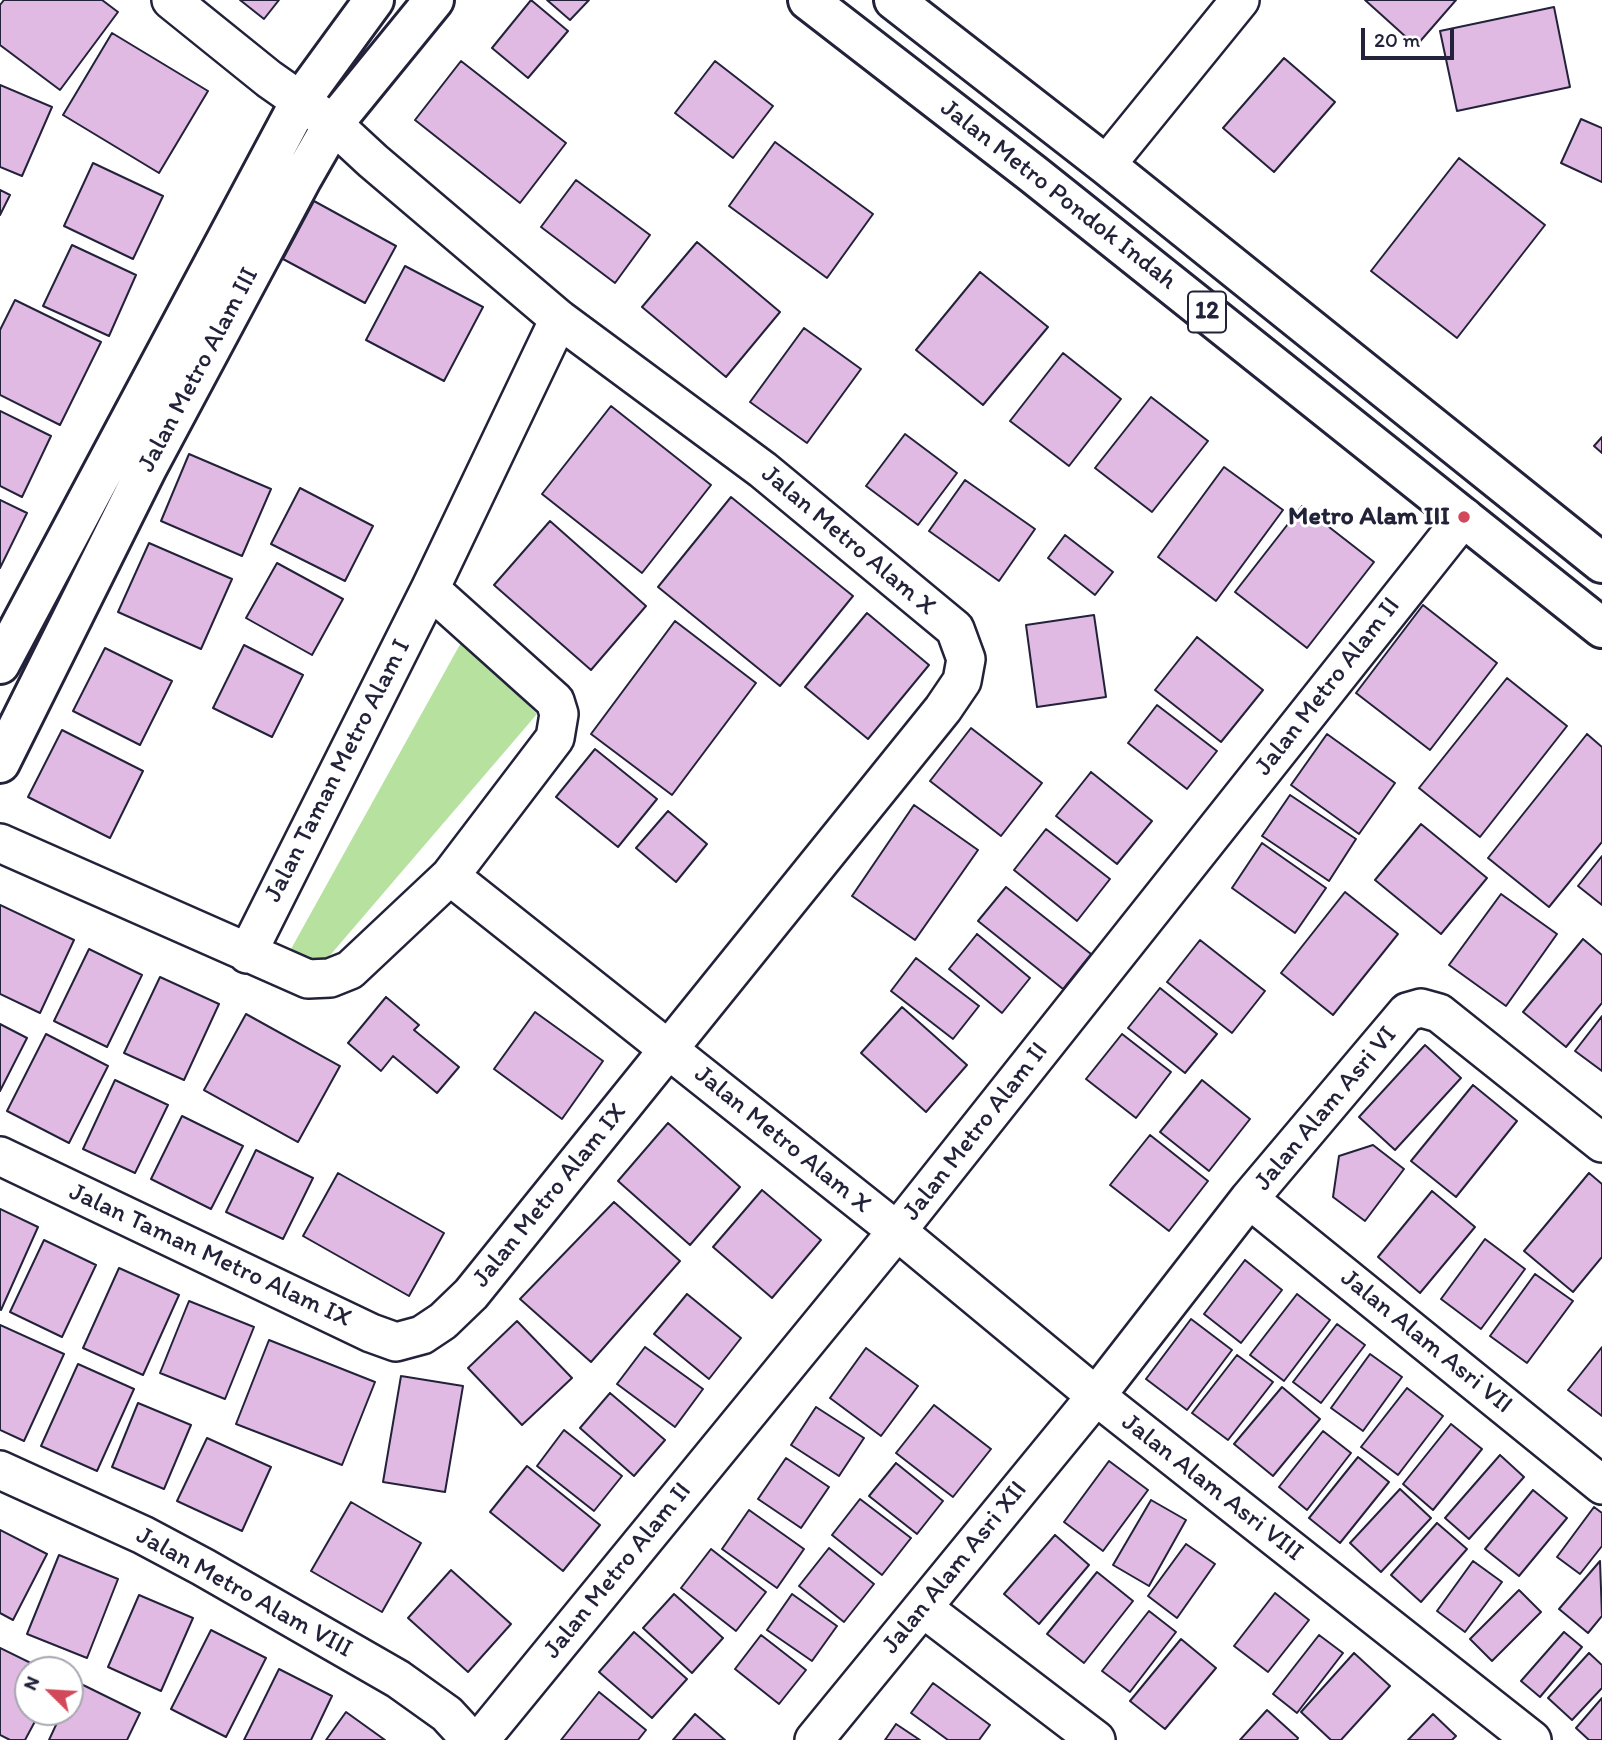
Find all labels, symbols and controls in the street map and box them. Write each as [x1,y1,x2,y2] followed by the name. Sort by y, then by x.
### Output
[1364,14,1457,58] scale bar
[1374,27,1420,52] text: 20 m
[934,93,1182,297] street label: Jalan Metro Pondok Indah
[132,262,266,478] street label: Jalan Metro Alam III
[1188,292,1226,332] road number: 12
[754,459,942,623] street label: Jalan Metro Alam X
[1288,501,1450,533] place label: Metro Alam III
[1456,509,1472,525] marker: Metro Alam III
[1249,592,1407,782] street label: Jalan Metro Alam II
[258,634,418,908] street label: Jalan Taman Metro Alam I
[1248,1020,1404,1198] street label: Jalan Alam Asri VI
[897,1037,1055,1227] street label: Jalan Metro Alam II
[687,1059,877,1221] street label: Jalan Metro Alam X
[466,1098,634,1294] street label: Jalan Metro Alam IX
[64,1177,356,1335] street label: Jalan Taman Metro Alam IX
[1334,1263,1518,1421] street label: Jalan Alam Asri VII
[1115,1407,1309,1569] street label: Jalan Alam Asri VIII
[876,1475,1034,1661] street label: Jalan Alam Asri XII
[537,1477,699,1665] street label: Jalan Metro Alam II
[130,1520,358,1666] street label: Jalan Metro Alam VIII
[14,1656,84,1726] north arrow
[18,1673,44,1694] text: N

